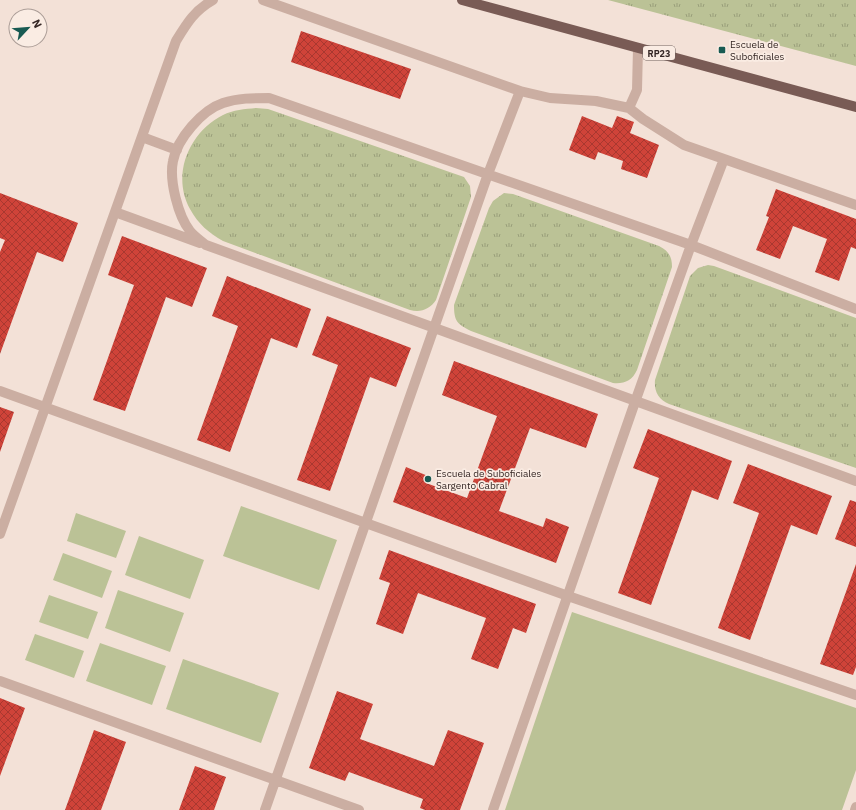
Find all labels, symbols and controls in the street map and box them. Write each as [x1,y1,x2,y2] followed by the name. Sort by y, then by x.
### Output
[8,8,48,48] north arrow
[29,17,45,30] text: N
[730,38,785,63] place label: Escuela de Suboficiales
[717,45,727,55] marker: Escuela de Suboficiales
[643,46,675,60] road number: RP23
[436,467,542,492] place label: Escuela de Suboficiales Sargento Cabral
[423,474,433,484] marker: Escuela de Suboficiales Sargento Cabral

